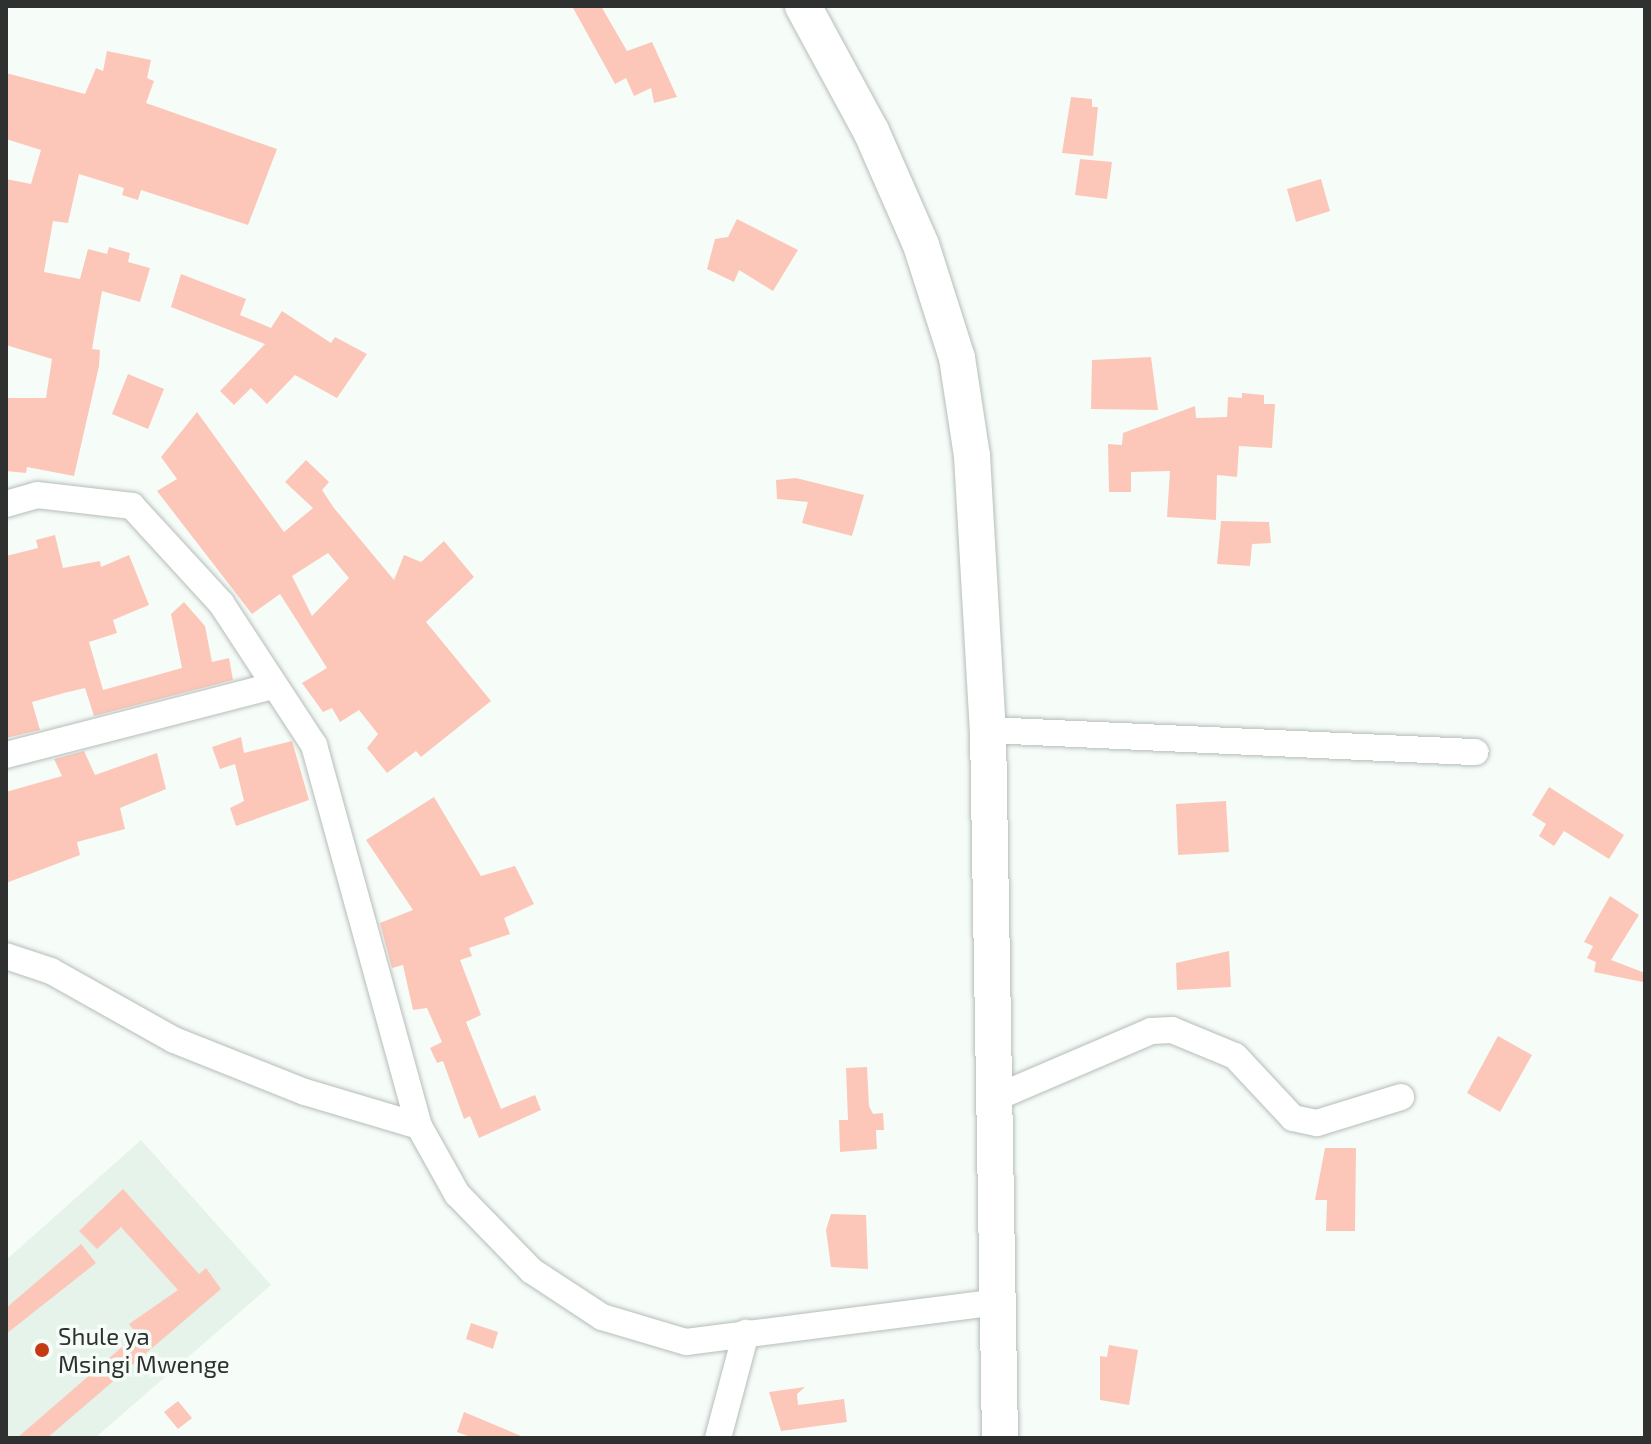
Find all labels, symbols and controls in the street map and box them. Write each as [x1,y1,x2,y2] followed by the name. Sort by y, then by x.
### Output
[58,1322,230,1378] place label: Shule ya Msingi Mwenge
[33,1341,51,1359] marker: Shule ya Msingi Mwenge

